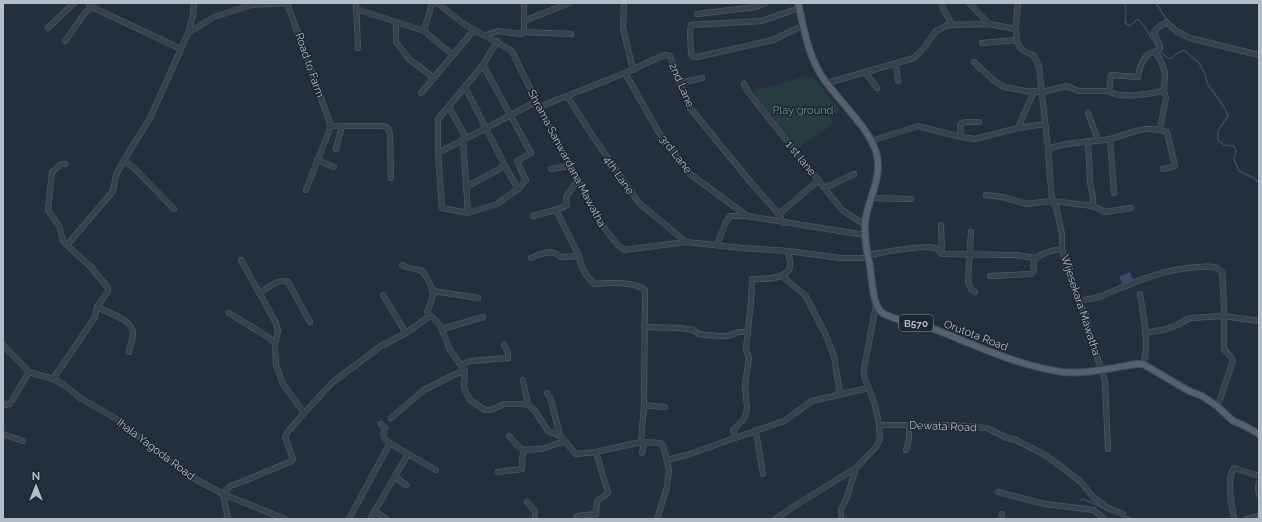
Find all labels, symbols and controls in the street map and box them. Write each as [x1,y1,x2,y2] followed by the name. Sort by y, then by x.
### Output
[292,31,327,99] street label: Road to Farm
[666,61,697,110] street label: 2nd Lane
[525,87,608,229] street label: Shrama Sanwardana Mawatha
[773,104,834,117] park label: Play ground
[657,133,695,176] street label: 3rd Lane
[783,138,819,179] street label: 1 st lane
[601,153,637,198] street label: 4th Lane
[1058,253,1103,357] street label: Wijesekara Mawatha
[899,315,933,331] road number: B570
[942,317,1010,354] street label: Orutota Road
[114,416,197,483] street label: Ihala Yagoda Road
[909,419,977,434] street label: Dewata Road
[16,466,56,506] north arrow
[32,470,40,483] text: N

